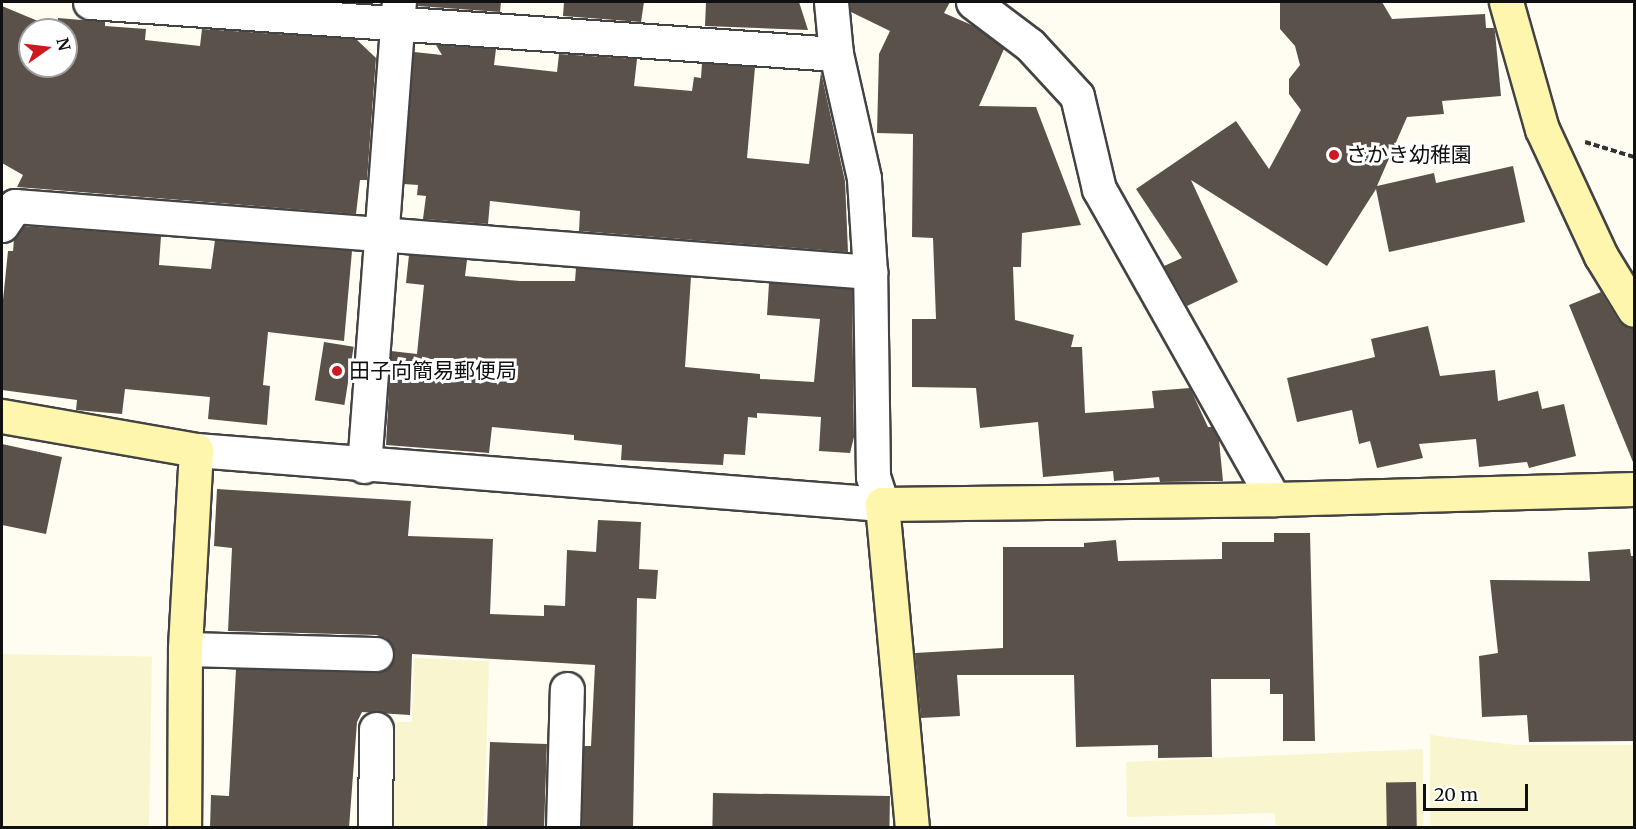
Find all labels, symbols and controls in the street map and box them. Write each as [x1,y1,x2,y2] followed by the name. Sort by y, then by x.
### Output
[18,18,78,78] north arrow
[52,36,75,53] text: N
[1346,142,1472,168] place label: さかき幼稚園
[1327,148,1341,162] marker: さかき幼稚園
[349,358,517,384] place label: 田子向簡易郵便局
[330,364,344,378] marker: 田子向簡易郵便局
[1426,772,1531,810] scale bar
[1434,783,1478,806] text: 20 m

